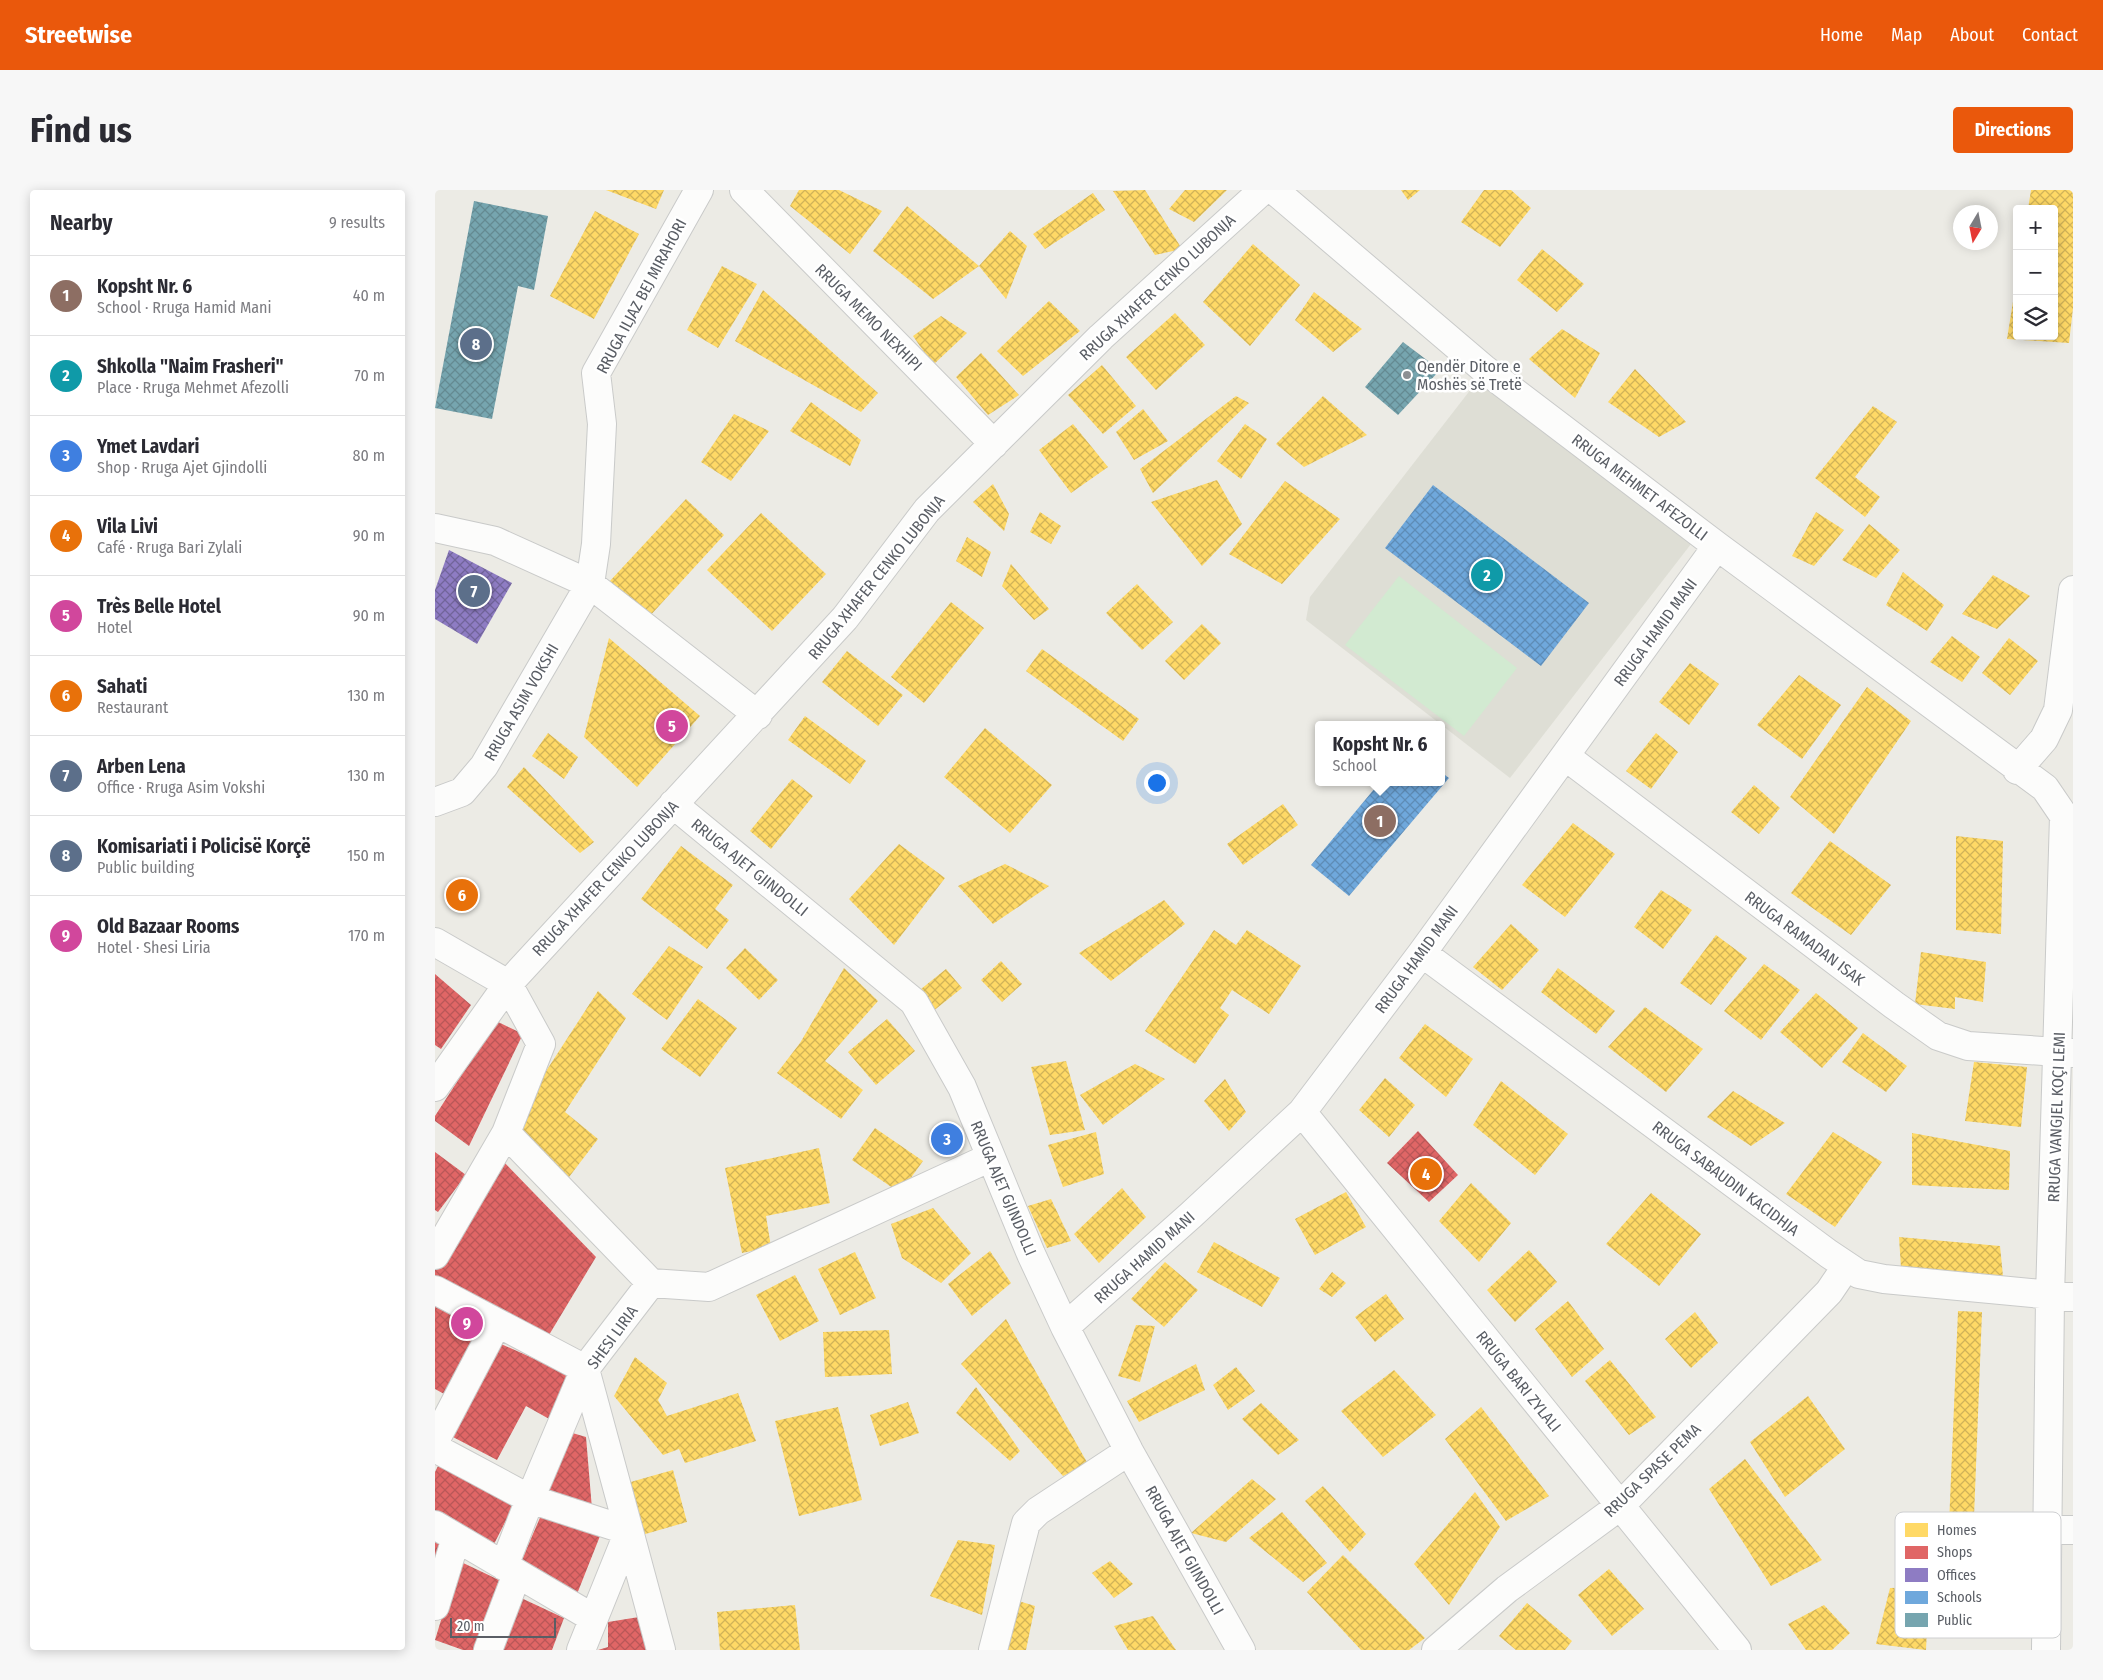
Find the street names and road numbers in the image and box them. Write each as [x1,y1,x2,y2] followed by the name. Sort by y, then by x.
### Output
[1076,210,1240,365] street label: RRUGA XHAFER CENKO LUBONJA
[592,215,690,377] street label: RRUGA ILJAZ BEJ MIRAHORI
[811,260,926,375] street label: RRUGA MEMO NEXHIPI
[1568,430,1711,545] street label: RRUGA MEHMET AFEZOLLI
[804,491,949,663] street label: RRUGA XHAFER CENKO LUBONJA
[1610,575,1701,690] street label: RRUGA HAMID MANI
[480,640,563,764] street label: RRUGA ASIM VOKSHI
[528,796,683,960] street label: RRUGA XHAFER CENKO LUBONJA
[688,814,812,920] street label: RRUGA AJET GJINDOLLI
[1741,887,1869,990] street label: RRUGA RAMADAN ISAK
[1371,902,1462,1017] street label: RRUGA HAMID MANI
[2044,1031,2070,1203] street label: RRUGA VANGJEL KOÇI LEMI
[1649,1117,1803,1240] street label: RRUGA SABAUDIN KACIDHJA
[967,1118,1041,1258] street label: RRUGA AJET GJINDOLLI
[1090,1207,1198,1307] street label: RRUGA HAMID MANI
[583,1302,642,1373] street label: SHESI LIRIA
[1472,1327,1565,1436] street label: RRUGA BARI ZYLALI
[1600,1419,1705,1521] street label: RRUGA SPASE PEMA
[1141,1482,1228,1618] street label: RRUGA AJET GJINDOLLI

